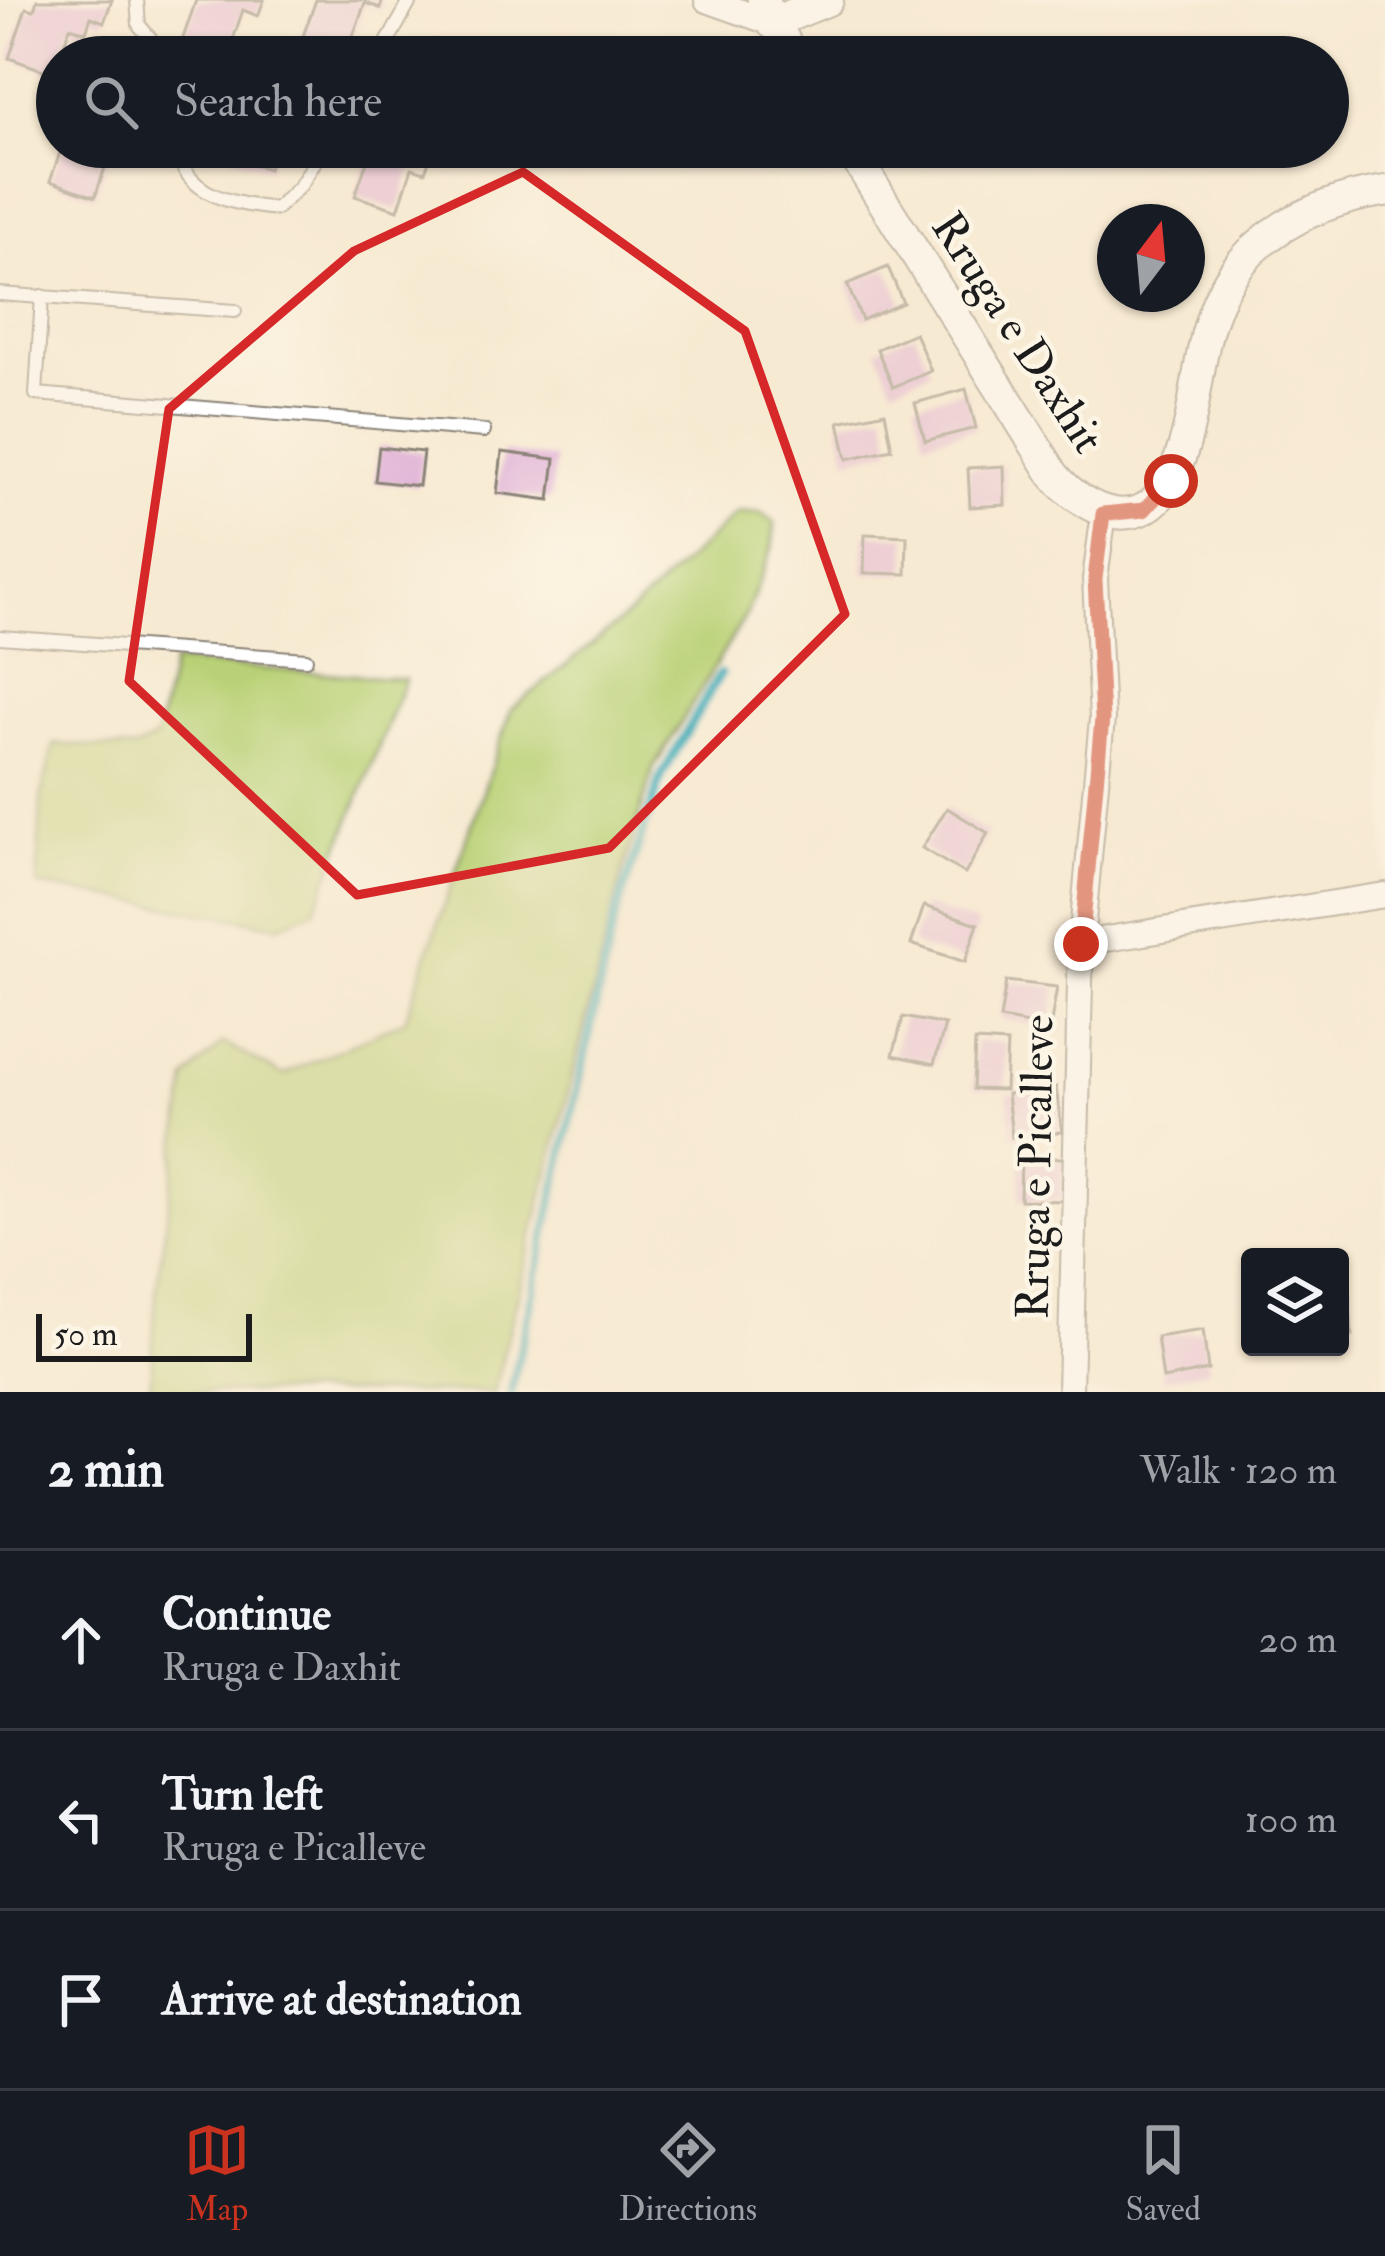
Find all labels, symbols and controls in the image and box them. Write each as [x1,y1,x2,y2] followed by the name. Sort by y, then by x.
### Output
[36,36,1349,168] search box
[78,69,144,135] icon: search
[174,74,382,130] text: Search here
[919,202,1116,464] street label: Rruga e Daxhit
[1097,204,1205,312] north arrow
[1144,454,1198,508] route start
[1054,917,1108,971] route end
[1005,1014,1067,1320] street label: Rruga e Picalleve
[1241,1248,1349,1356] map controls
[1241,1248,1349,1356] button: layers
[36,1308,252,1361] scale bar
[54,1314,118,1355] text: 50 m
[48,1438,164,1502] text: 2 min
[1140,1446,1337,1495] text: Walk · 120 m
[162,1587,331,1643] text: Continue
[48,1607,114,1673] icon: ahead
[1259,1615,1337,1664] text: 20 m
[162,1643,401,1692] text: Rruga e Daxhit
[162,1767,323,1823] text: Turn left
[48,1787,114,1853] icon: left
[1245,1795,1337,1844] text: 100 m
[162,1823,426,1872] text: Rruga e Picalleve
[48,1967,114,2033] icon: arrive
[162,1972,522,2028] text: Arrive at destination
[184,2117,250,2230] tab: Map
[619,2117,757,2230] tab: Directions
[1125,2117,1201,2230] tab: Saved

